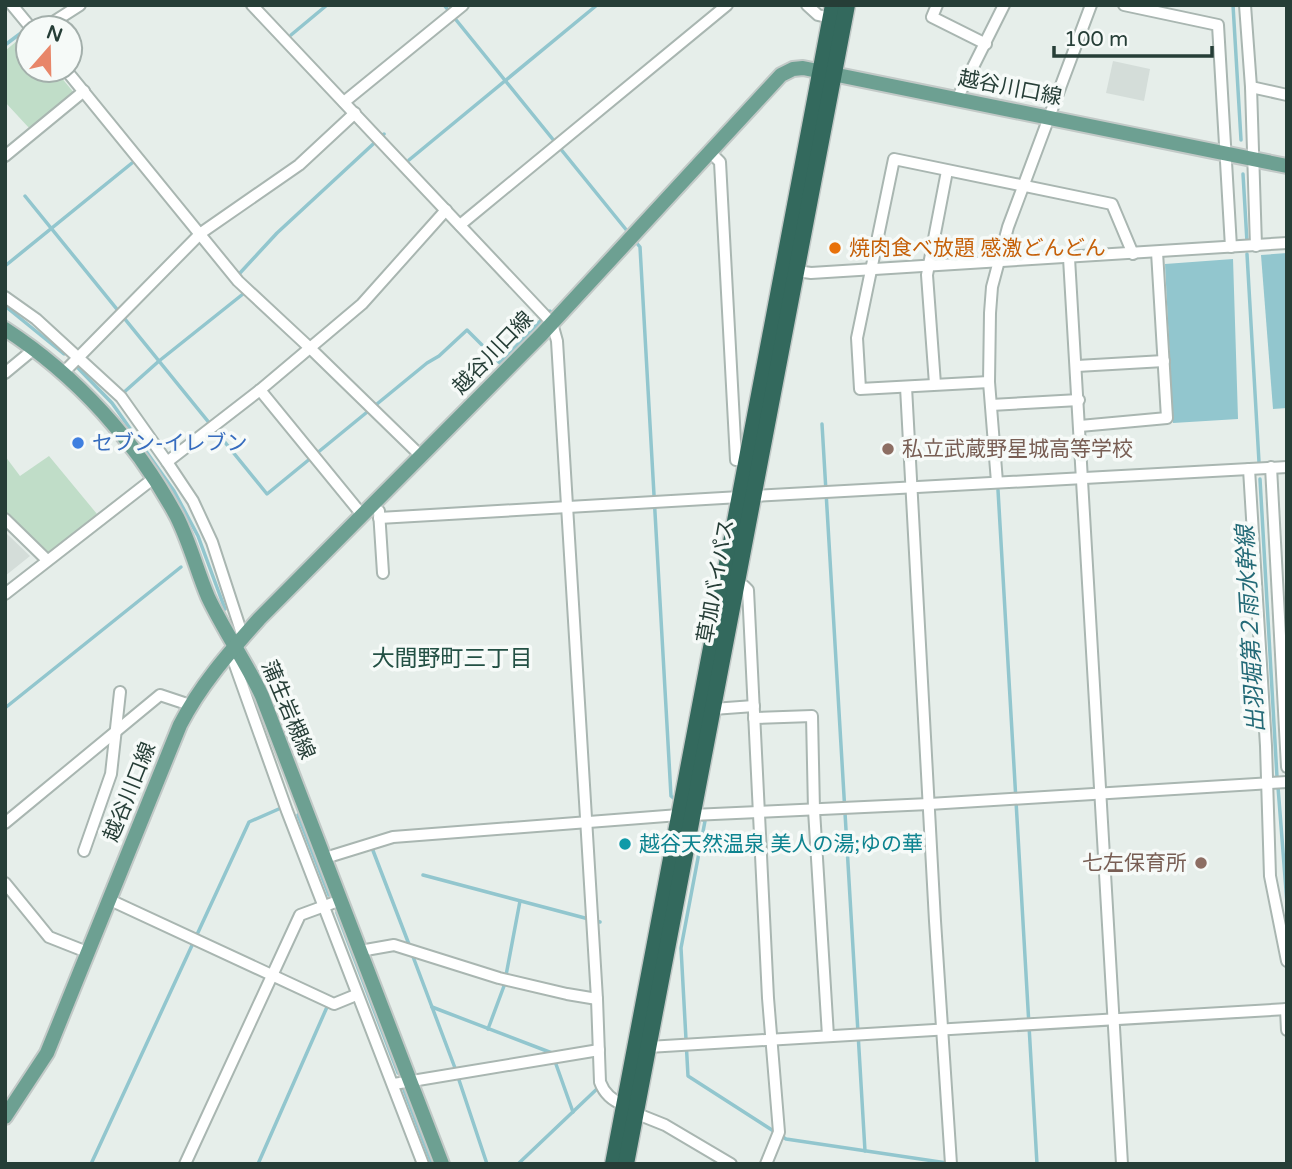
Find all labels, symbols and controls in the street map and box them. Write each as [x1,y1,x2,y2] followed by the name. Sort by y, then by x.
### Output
[14,14,84,84] north arrow
[1054,14,1212,58] scale bar
[44,21,65,47] text: N
[1064,27,1128,52] text: 100 m
[956,66,1064,110] street label: 越谷川口線
[849,236,1106,261] place label: 焼肉食べ放題 感激どんどん
[827,240,843,256] marker: 焼肉食べ放題 感激どんどん
[448,307,538,399] street label: 越谷川口線
[92,431,248,456] place label: セブン-イレブン
[70,435,86,451] marker: セブン-イレブン
[902,437,1133,462] place label: 私立武蔵野星城高等学校
[880,441,896,457] marker: 私立武蔵野星城高等学校
[693,517,739,645] street label: 草加バイパス
[1231,522,1270,733] water label: 出羽堀第２雨水幹線
[372,645,533,673] district label: 大間野町三丁目
[256,657,320,763] street label: 蒲生岩槻線
[99,739,161,845] street label: 越谷川口線
[639,832,923,857] place label: 越谷天然温泉 美人の湯;ゆの華
[617,836,633,852] marker: 越谷天然温泉 美人の湯;ゆの華
[1082,851,1187,876] place label: 七左保育所
[1193,855,1209,871] marker: 七左保育所

